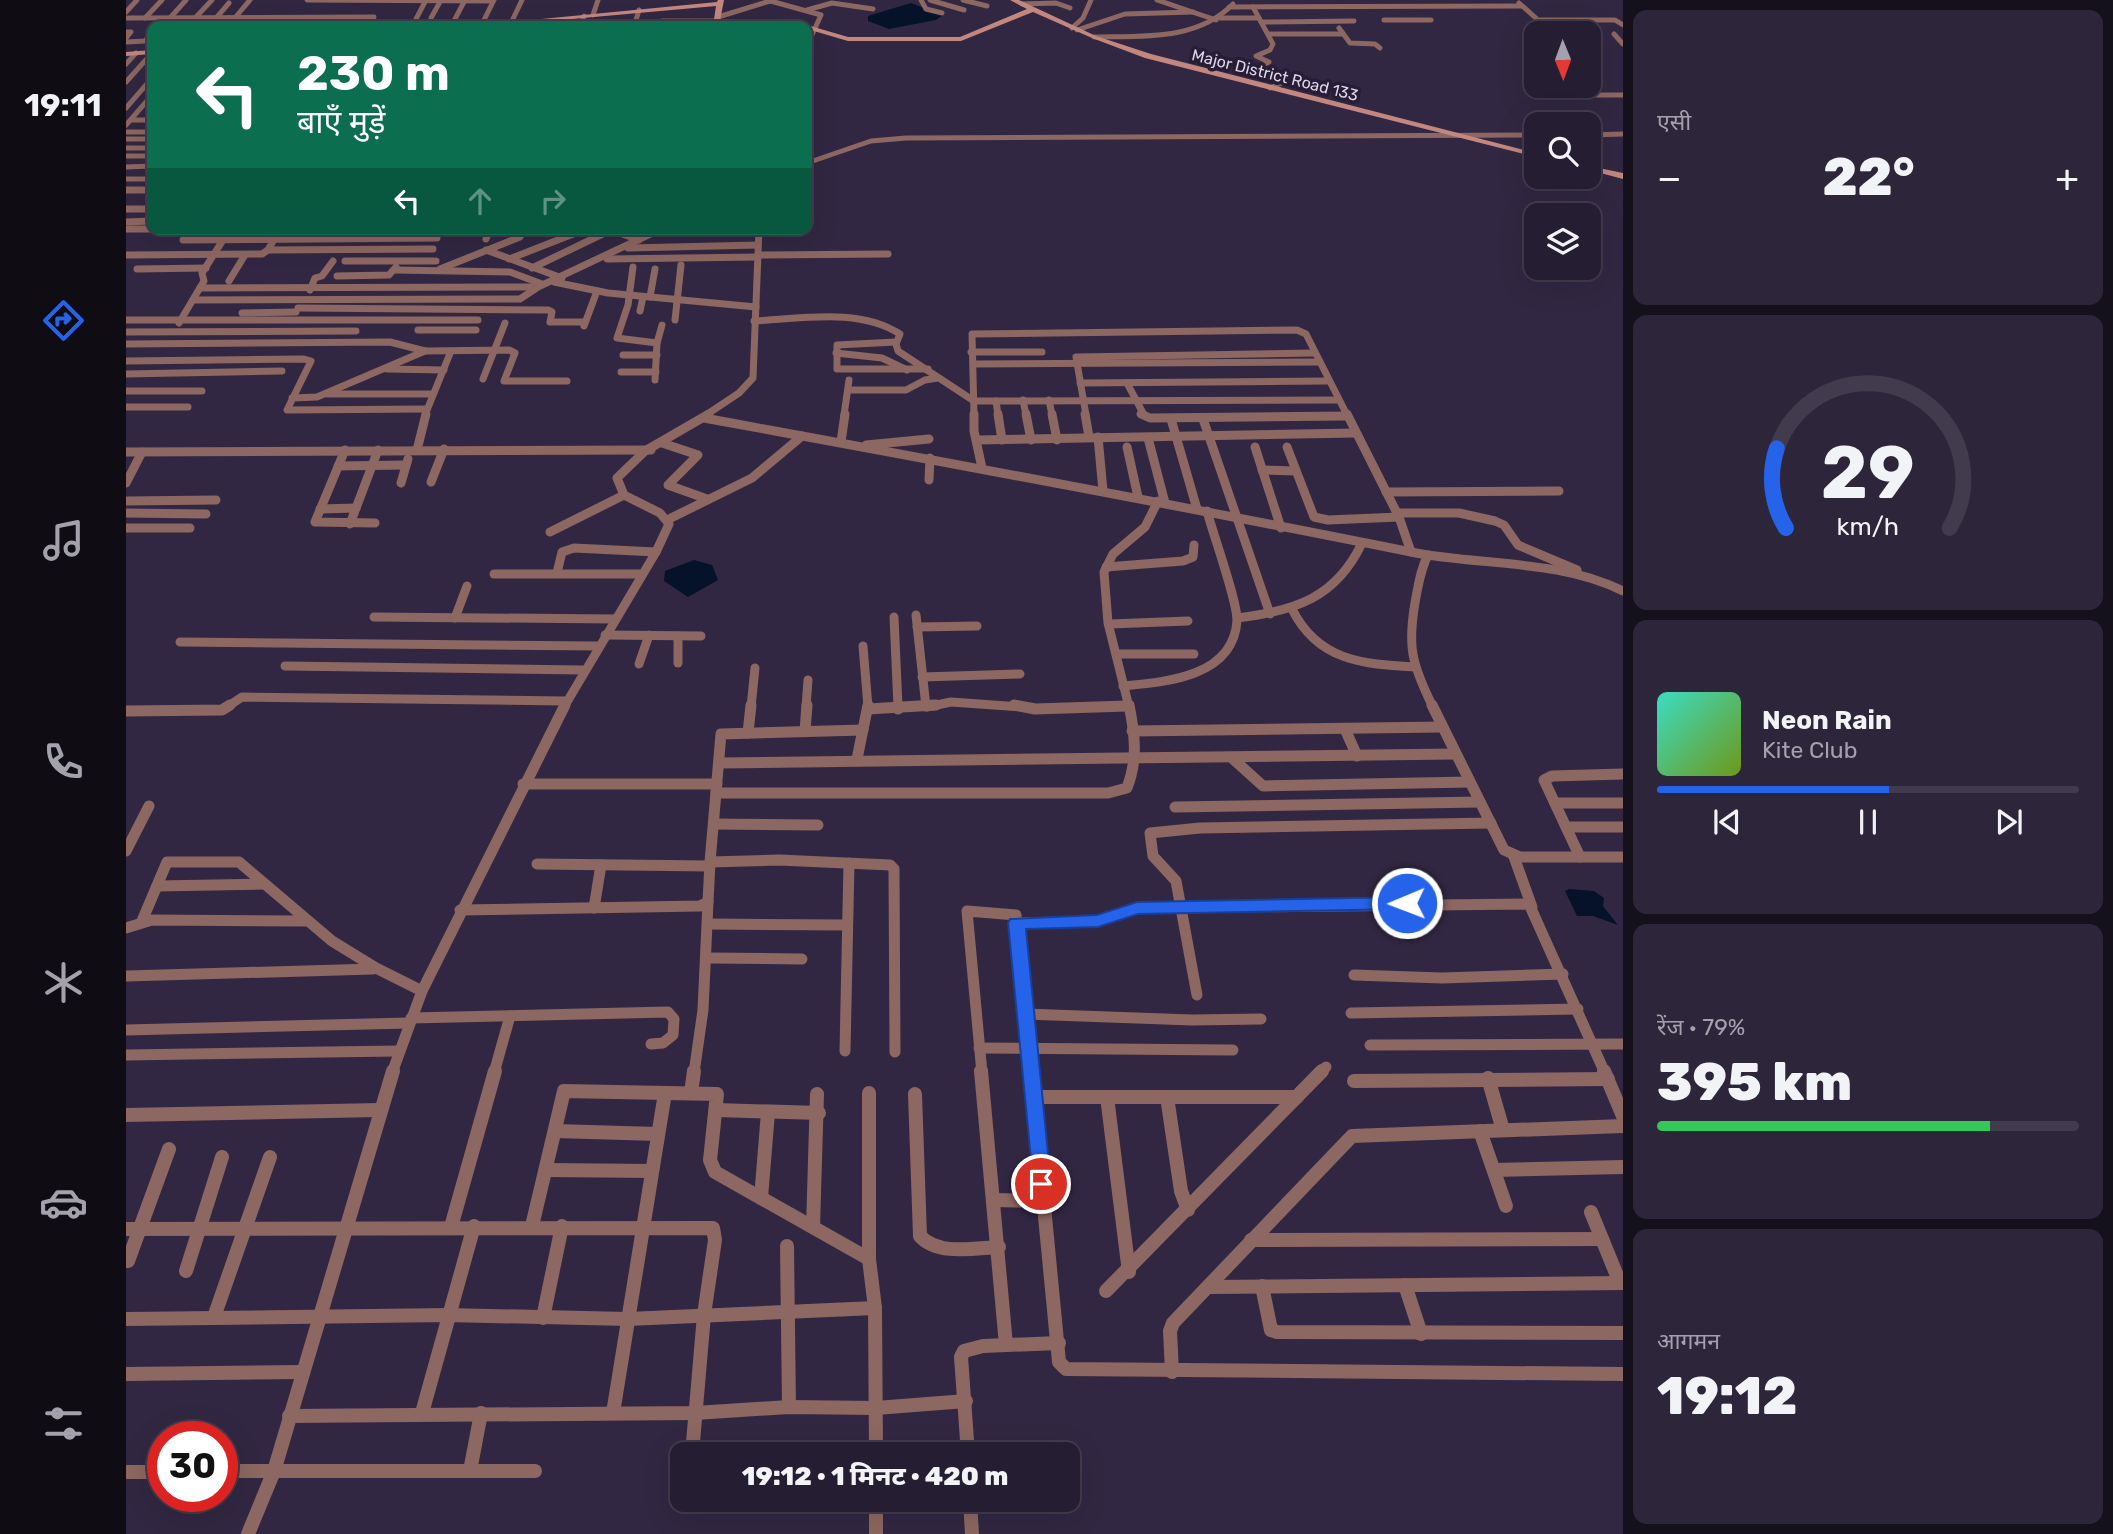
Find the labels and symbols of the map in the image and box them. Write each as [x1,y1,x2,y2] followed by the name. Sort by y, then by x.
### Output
[1524,21,1601,98] north arrow
[1190,45,1360,105] street label: Major District Road 133
[1370,866,1444,940] position arrow
[1011,1154,1071,1214] pin
[147,1421,238,1512] speed limit sign: 30

